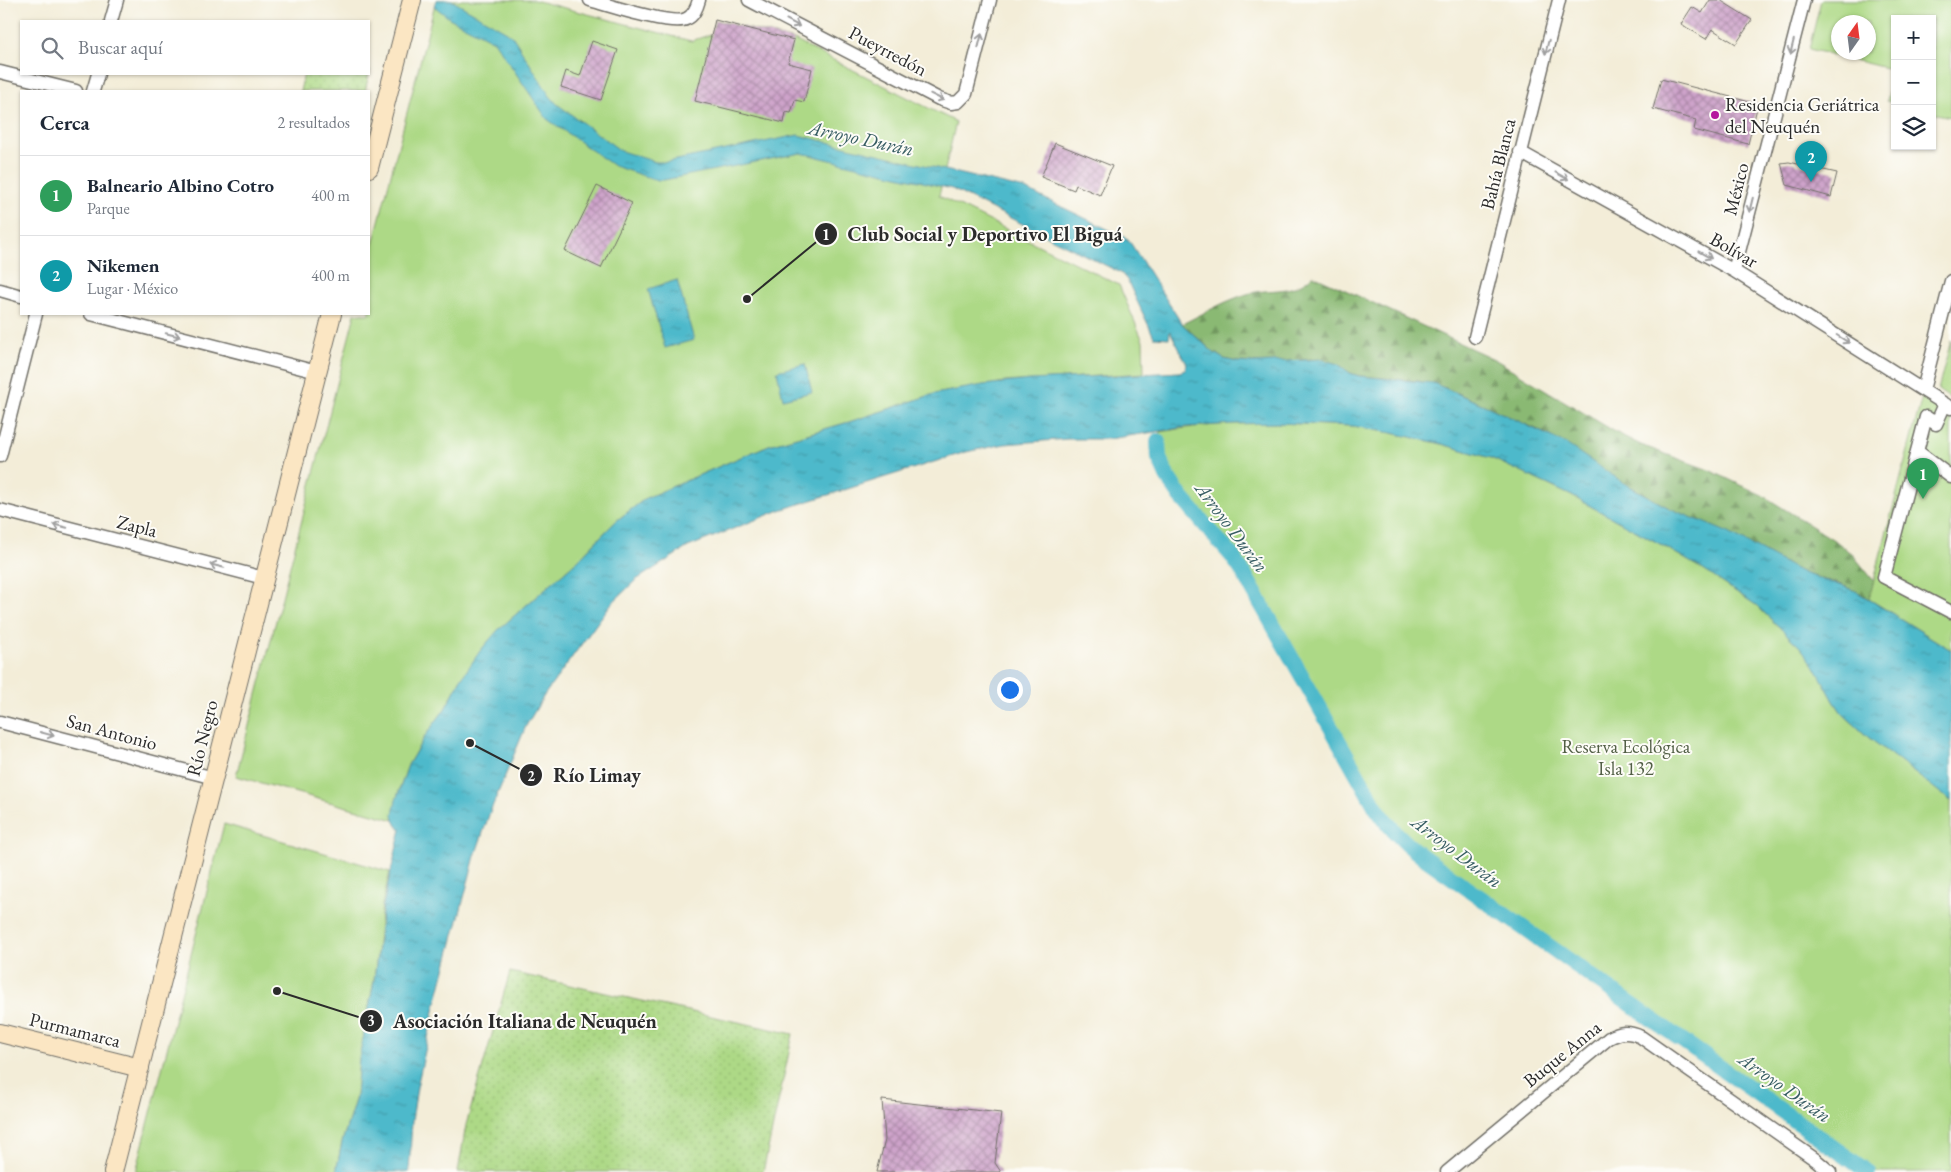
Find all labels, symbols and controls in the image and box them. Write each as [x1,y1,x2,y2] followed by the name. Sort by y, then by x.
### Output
[1831,15,1876,60] north arrow
[1891,15,1936,150] map controls
[1891,15,1936,60] button: +
[785,18,799,28] one-way arrow
[20,20,370,75] search box
[845,20,931,82] street label: Pueyrredón
[976,33,985,49] one-way arrow
[38,34,66,62] icon: search
[78,35,163,60] text: Buscar aquí
[1541,39,1551,55] one-way arrow
[1786,39,1796,55] one-way arrow
[1891,60,1936,105] button: −
[1725,92,1880,139] place label: Residencia Geriátrica del Neuquén
[929,93,944,103] one-way arrow
[1891,105,1936,150] button: layers
[40,109,90,136] text: Cerca
[1709,109,1721,121] marker: Residencia Geriátrica del Neuquén
[278,112,350,133] text: 2 resultados
[804,114,916,162] water label: Arroyo Durán
[1475,115,1521,212] street label: Bahía Blanca
[1795,141,1827,182] pin: 2
[1717,160,1755,218] street label: México
[1555,171,1570,181] one-way arrow
[87,173,274,198] text: Balneario Albino Cotro
[52,185,60,206] text: 1
[311,185,350,206] text: 400 m
[1746,196,1755,212] one-way arrow
[87,198,130,219] text: Parque
[813,217,1133,252] callout: Club Social y Deportivo El Biguá
[848,221,1123,247] text: Club Social y Deportivo El Biguá
[822,225,830,244] text: 1
[1705,226,1763,274] street label: Bolívar
[1697,250,1711,260] one-way arrow
[87,253,160,278] text: Nikemen
[52,265,60,286] text: 2
[311,265,350,286] text: 400 m
[87,278,178,299] text: Lugar · México
[164,330,180,340] one-way arrow
[1836,334,1850,344] one-way arrow
[1907,458,1939,499] pin: 1
[1188,475,1275,578] water label: Arroyo Durán
[114,509,160,543] street label: Zapla
[52,520,68,530] one-way arrow
[210,561,226,570] one-way arrow
[997,677,1023,703] your location
[180,697,224,779] street label: Río Negro
[64,708,160,756] street label: San Antonio
[39,730,55,740] one-way arrow
[1562,734,1691,781] park label: Reserva Ecológica Isla 132
[518,758,651,793] callout: Río Limay
[553,762,641,788] text: Río Limay
[527,766,535,785] text: 2
[1405,807,1508,894] water label: Arroyo Durán
[358,1004,667,1039] callout: Asociación Italiana de Neuquén
[27,1007,124,1053] street label: Purmamarca
[392,1008,657,1034] text: Asociación Italiana de Neuquén
[367,1011,375,1030] text: 3
[1518,1015,1606,1093] street label: Buque Anna
[1732,1045,1836,1128] water label: Arroyo Durán

